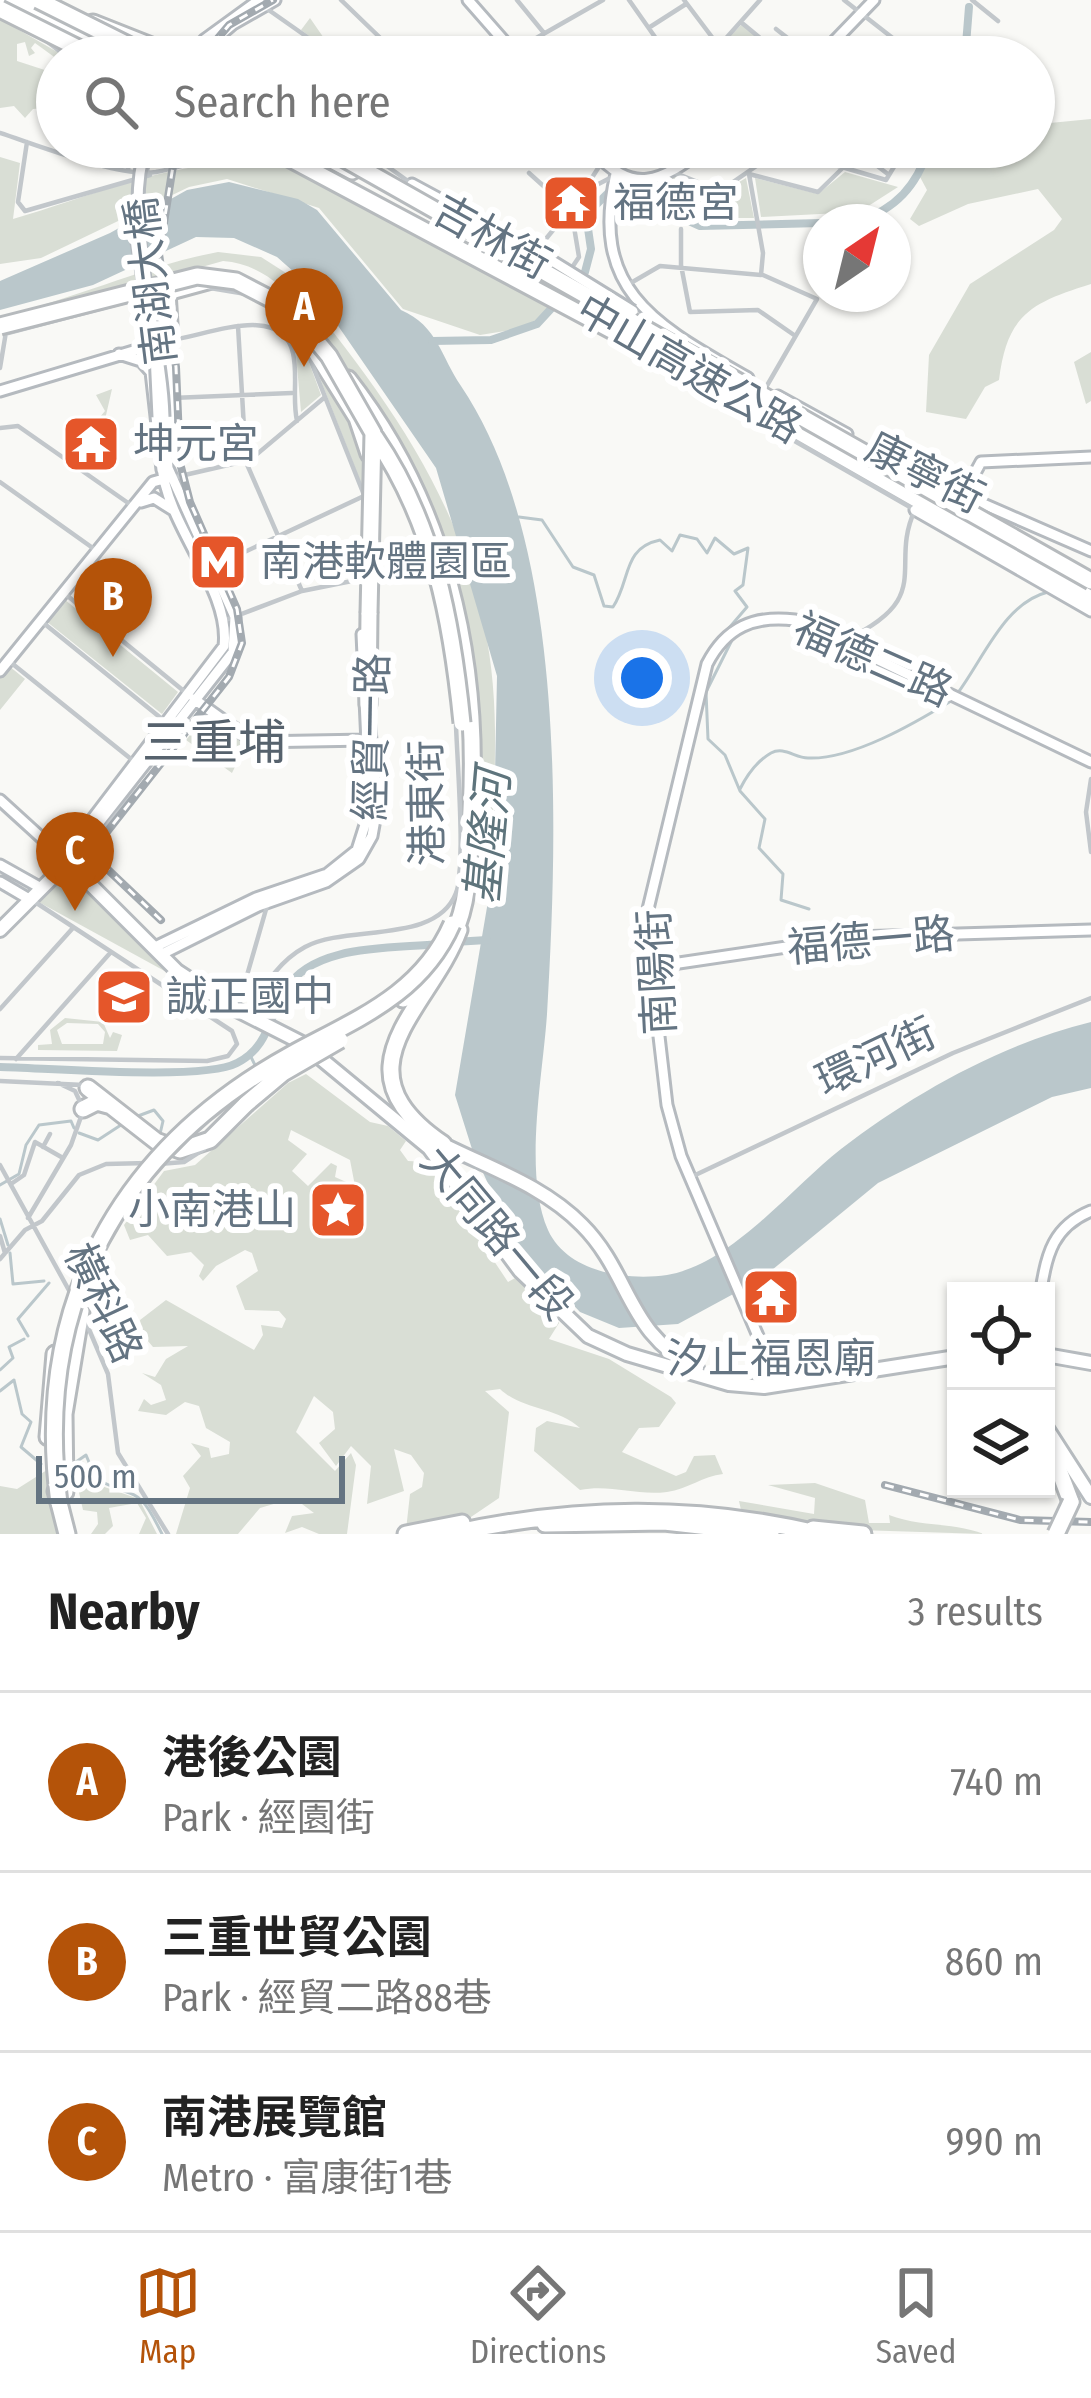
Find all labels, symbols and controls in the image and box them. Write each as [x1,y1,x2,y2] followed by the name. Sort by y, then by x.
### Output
[36,36,1055,168] search box
[78,69,144,135] icon: search
[174,75,391,129] text: Search here
[540,172,602,234] temple icon: 福德宮
[613,178,739,228] place label: 福德宮
[425,185,559,289] street label: 吉林街
[116,195,186,367] street label: 南湖大橋
[803,204,911,312] north arrow
[265,268,343,367] pin: A
[567,284,811,454] street label: 中山高速公路
[60,413,122,475] temple icon: 坤元宮
[133,419,259,469] place label: 坤元宮
[858,422,992,524] street label: 康寧街
[187,531,249,593] metro station icon: 南港軟體園區
[260,537,512,587] place label: 南港軟體園區
[74,558,152,657] pin: B
[786,603,960,717] street label: 福德二路
[612,648,672,708] your location
[346,653,398,821] street label: 經貿一路
[142,714,286,772] district label: 三重埔
[401,740,453,866] street label: 港東街
[455,759,521,907] water label: 基隆河
[36,812,114,911] pin: C
[629,908,685,1036] street label: 南陽街
[785,909,957,973] street label: 福德一路
[93,966,155,1028] school or university icon: 誠正國中
[166,972,334,1022] place label: 誠正國中
[808,1008,944,1106] street label: 環河街
[410,1136,584,1330] street label: 大同路一段
[307,1179,369,1241] place icon: 小南港山
[128,1185,296,1235] place label: 小南港山
[54,1235,152,1371] street label: 橫科路
[740,1266,802,1328] temple icon: 汐止福恩廟
[947,1282,1055,1498] map controls
[947,1282,1055,1390] button: locate
[666,1334,876,1384] place label: 汐止福恩廟
[947,1390,1055,1498] button: layers
[36,1450,345,1503] scale bar
[54,1457,137,1497] text: 500 m
[48,1581,200,1643] text: Nearby
[908,1589,1043,1635] text: 3 results
[162,1731,342,1785] text: 港後公園
[76,1759,98,1805] text: A
[950,1759,1043,1805] text: 740 m
[162,1795,375,1841] text: Park · 經園街
[162,1911,432,1965] text: 三重世貿公園
[76,1939,98,1985] text: B
[945,1939,1043,1985] text: 860 m
[162,1975,492,2021] text: Park · 經貿二路88巷
[162,2091,387,2145] text: 南港展覽館
[77,2119,97,2165] text: C
[946,2119,1043,2165] text: 990 m
[162,2155,453,2201] text: Metro · 富康街1巷
[135,2260,201,2372] tab: Map
[470,2260,606,2372] tab: Directions
[876,2260,956,2372] tab: Saved

